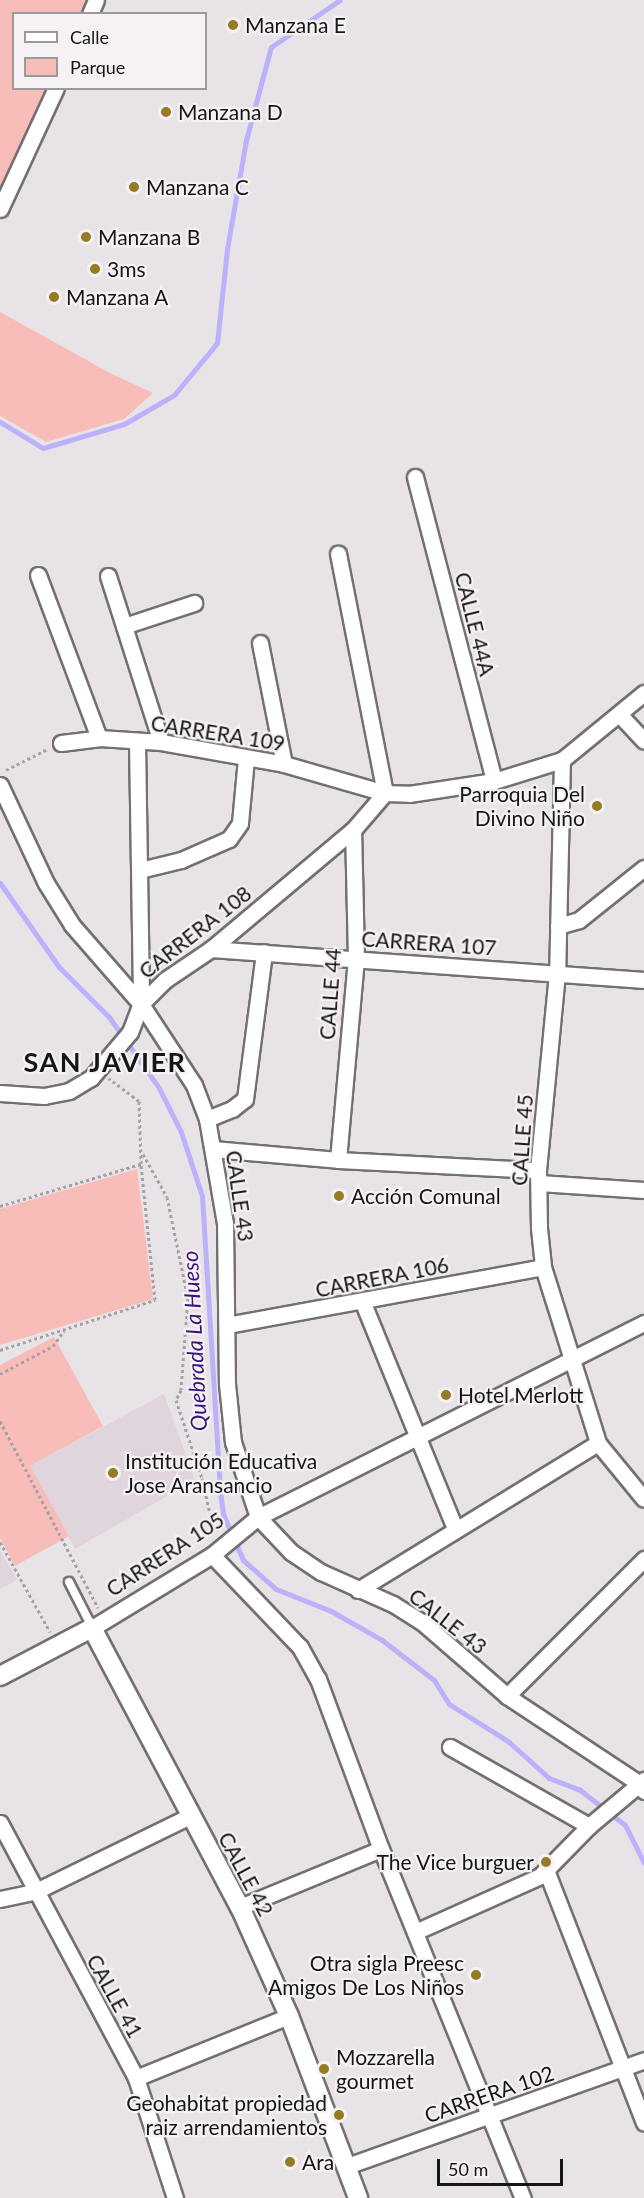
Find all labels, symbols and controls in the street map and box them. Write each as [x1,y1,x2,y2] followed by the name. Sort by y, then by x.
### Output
[12,12,207,90] legend
[245,12,346,38] place label: Manzana E
[226,18,240,32] marker: Manzana E
[70,26,109,48] text: Calle
[70,56,125,78] text: Parque
[178,99,283,125] place label: Manzana D
[159,105,173,119] marker: Manzana D
[146,174,249,200] place label: Manzana C
[127,180,141,194] marker: Manzana C
[98,224,200,250] place label: Manzana B
[79,230,93,244] marker: Manzana B
[107,256,146,282] place label: 3ms
[88,262,102,276] marker: 3ms
[66,284,169,310] place label: Manzana A
[47,290,61,304] marker: Manzana A
[450,570,500,678] street label: CALLE 44A
[149,710,287,756] street label: CARRERA 109
[459,781,585,831] place label: Parroquia Del Divino Niño
[590,799,604,813] marker: Parroquia Del Divino Niño
[134,880,256,984] street label: CARRERA 108
[360,926,498,960] street label: CARRERA 107
[314,947,346,1041] street label: CALLE 44
[23,1046,187,1078] district label: SAN JAVIER
[506,1093,538,1187] street label: CALLE 45
[221,1149,259,1243] street label: CALLE 43
[351,1183,501,1209] place label: Acción Comunal
[332,1189,346,1203] marker: Acción Comunal
[176,1250,212,1432] water label: Quebrada La Hueso
[313,1252,451,1302] street label: CARRERA 106
[458,1382,583,1408] place label: Hotel Merlott
[439,1388,453,1402] marker: Hotel Merlott
[125,1448,317,1498] place label: Institución Educativa Jose Aransancio
[106,1466,120,1480] marker: Institución Educativa Jose Aransancio
[101,1506,229,1602] street label: CARRERA 105
[404,1583,492,1659] street label: CALLE 43
[213,1828,279,1920] street label: CALLE 42
[376,1849,534,1875] place label: The Vice burguer
[539,1855,553,1869] marker: The Vice burguer
[82,1950,148,2042] street label: CALLE 41
[268,1950,464,2000] place label: Otra sigla Preesc Amigos De Los Niños
[469,1968,483,1982] marker: Otra sigla Preesc Amigos De Los Niños
[336,2044,435,2094] place label: Mozzarella gourmet
[421,2060,557,2128] street label: CARRERA 102
[317,2062,331,2076] marker: Mozzarella gourmet
[126,2090,327,2140] place label: Geohabitat propiedad raiz arrendamientos
[332,2108,346,2122] marker: Geohabitat propiedad raiz arrendamientos
[440,2147,566,2185] scale bar
[302,2149,334,2175] place label: Ara
[283,2155,297,2169] marker: Ara
[448,2158,488,2180] text: 50 m

